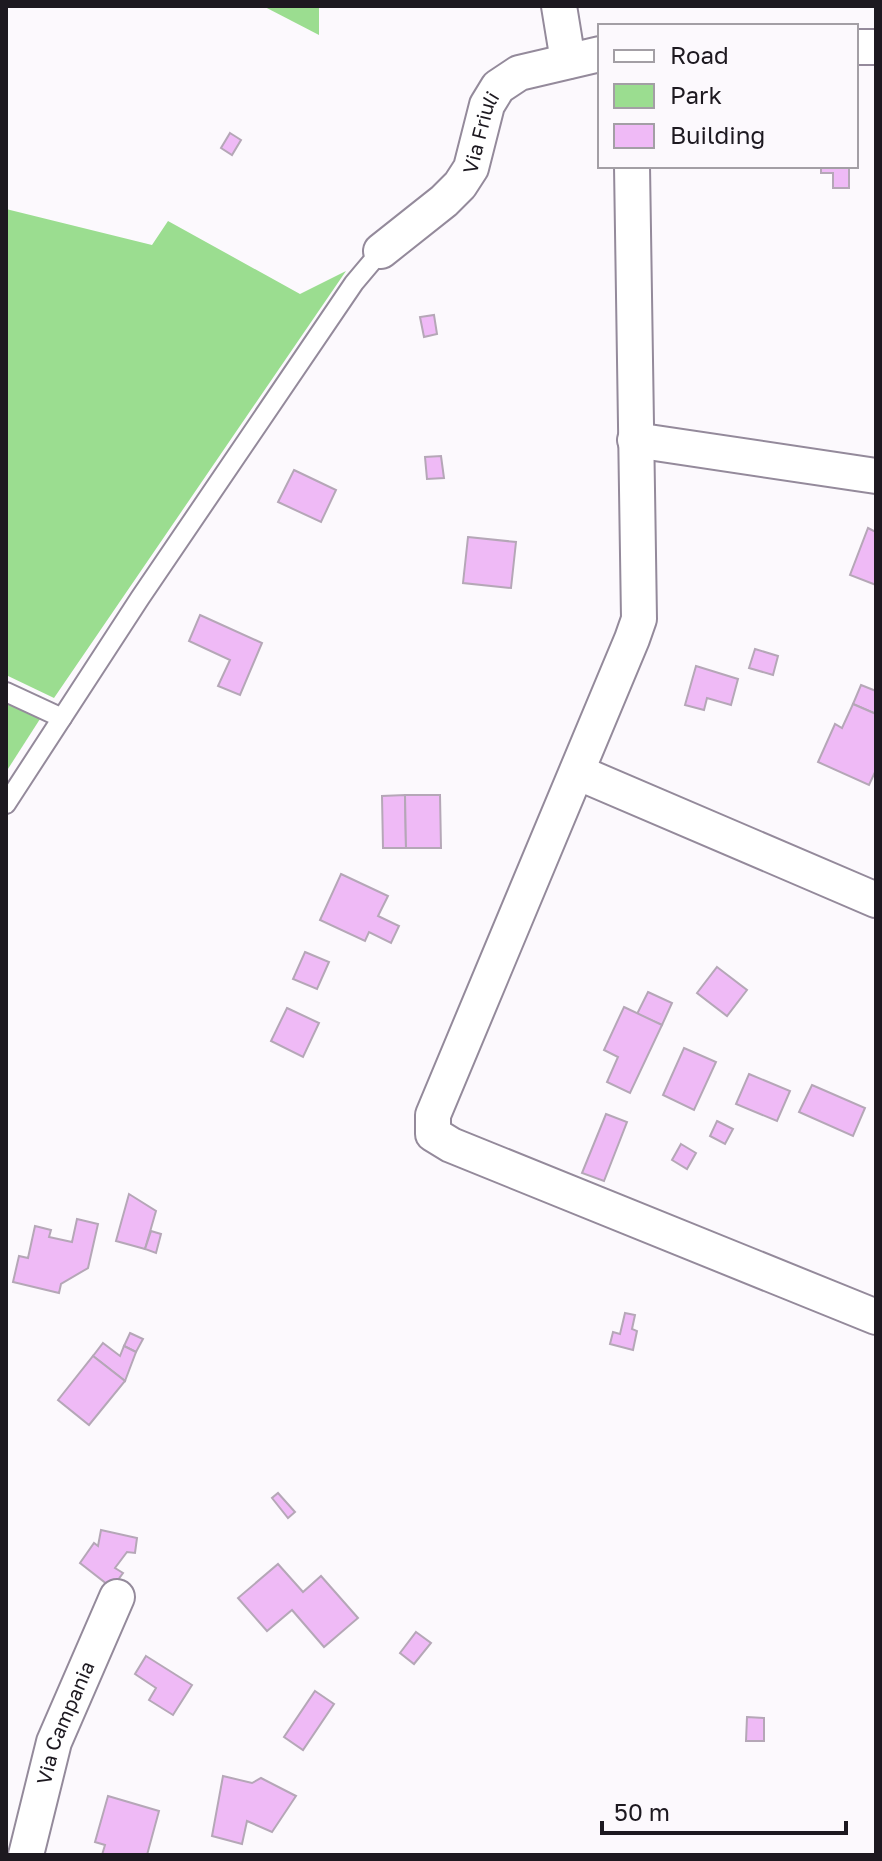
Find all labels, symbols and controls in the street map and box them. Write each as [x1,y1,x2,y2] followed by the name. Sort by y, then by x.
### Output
[598,24,858,168] legend
[670,40,729,69] text: Road
[670,80,722,109] text: Park
[457,87,504,176] street label: Via Friuli
[670,120,765,149] text: Building
[31,1657,99,1787] street label: Via Campania
[602,1785,846,1835] scale bar
[614,1797,670,1826] text: 50 m

